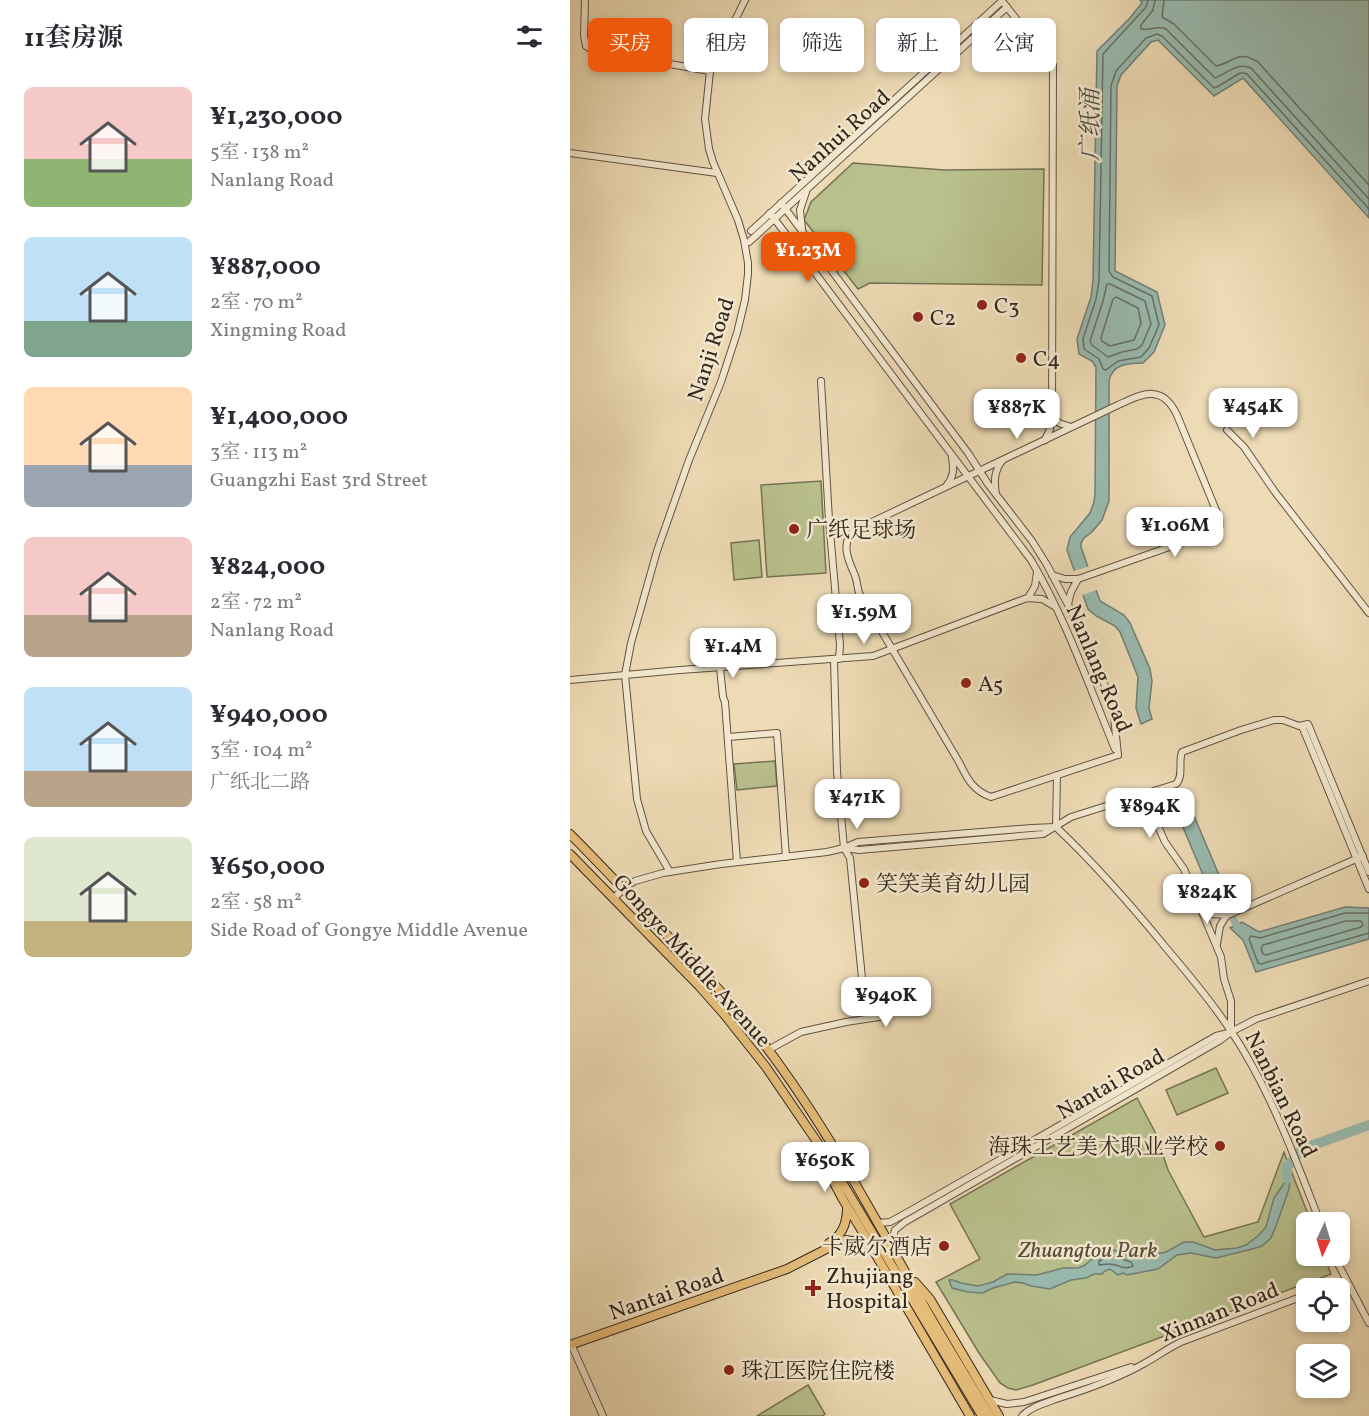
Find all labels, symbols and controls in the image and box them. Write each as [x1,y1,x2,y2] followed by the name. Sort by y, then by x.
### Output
[588,18,672,72] chip: 买房
[684,18,768,72] chip: 租房
[780,18,864,72] chip: 筛选
[876,18,960,72] chip: 新上
[972,18,1056,72] chip: 公寓
[513,20,546,53] icon: filters
[24,21,123,57] text: 11套房源
[783,83,898,191] street label: Nanhui Road
[1075,86,1109,161] water label: 广纸涌
[210,99,342,135] text: ¥1,230,000
[72,111,144,183] icon: home
[210,139,309,167] text: 5室 · 138 m²
[210,167,334,195] text: Nanlang Road
[759,232,857,283] pin: ¥1.23M
[775,237,841,265] text: ¥1.23M
[210,249,321,285] text: ¥887,000
[72,261,144,333] icon: home
[210,289,303,317] text: 2室 · 70 m²
[994,292,1020,323] place label: C3
[681,294,744,406] street label: Nanji Road
[975,298,989,312] marker: C3
[930,304,956,335] place label: C2
[911,310,925,324] marker: C2
[210,317,347,345] text: Xingming Road
[1033,345,1061,376] place label: C4
[1014,351,1028,365] marker: C4
[1211,388,1295,439] pin: ¥454K
[975,389,1059,440] pin: ¥887K
[1223,393,1283,421] text: ¥454K
[988,394,1046,422] text: ¥887K
[210,399,348,435] text: ¥1,400,000
[72,411,144,483] icon: home
[210,439,307,467] text: 3室 · 113 m²
[210,467,428,495] text: Guangzhi East 3rd Street
[1126,507,1224,558] pin: ¥1.06M
[1140,512,1210,540] text: ¥1.06M
[806,516,916,547] place label: 广纸足球场
[787,522,801,536] marker: 广纸足球场
[210,549,325,585] text: ¥824,000
[72,561,144,633] icon: home
[210,589,302,617] text: 2室 · 72 m²
[815,594,913,645] pin: ¥1.59M
[831,599,897,627] text: ¥1.59M
[1057,600,1139,738] street label: Nanlang Road
[210,617,334,645] text: Nanlang Road
[691,628,775,679] pin: ¥1.4M
[704,633,762,661] text: ¥1.4M
[978,670,1003,701] place label: A5
[959,676,973,690] marker: A5
[210,697,328,733] text: ¥940,000
[72,711,144,783] icon: home
[210,737,313,765] text: 3室 · 104 m²
[210,769,310,797] text: 广纸北二路
[815,779,899,830] pin: ¥471K
[829,784,885,812] text: ¥471K
[1108,788,1192,839] pin: ¥894K
[1120,793,1180,821] text: ¥894K
[210,849,325,885] text: ¥650,000
[72,861,144,933] icon: home
[605,868,778,1055] street label: Gongye Middle Avenue
[876,870,1030,901] place label: 笑笑美育幼儿园
[1165,874,1249,925] pin: ¥824K
[857,876,871,890] marker: 笑笑美育幼儿园
[1177,879,1237,907] text: ¥824K
[210,889,302,917] text: 2室 · 58 m²
[210,917,528,945] text: Side Road of Gongye Middle Avenue
[844,977,928,1028] pin: ¥940K
[855,982,917,1010] text: ¥940K
[1236,1027,1324,1164] street label: Nanbian Road
[1052,1042,1171,1129] street label: Nantai Road
[988,1133,1208,1164] place label: 海珠工艺美术职业学校
[1213,1139,1227,1153] marker: 海珠工艺美术职业学校
[783,1142,867,1193] pin: ¥650K
[795,1147,855,1175] text: ¥650K
[1296,1212,1350,1266] north arrow
[1296,1212,1350,1398] map controls
[822,1233,932,1264] place label: 卡威尔酒店
[1017,1236,1158,1267] park label: Zhuangtou Park
[937,1239,951,1253] marker: 卡威尔酒店
[605,1261,728,1330] street label: Nantai Road
[826,1262,914,1318] place label: Zhujiang Hospital
[1156,1275,1284,1351] street label: Xinnan Road
[1296,1278,1350,1332] button: locate
[804,1279,822,1297] marker: Zhujiang Hospital
[1296,1344,1350,1398] button: layers
[741,1357,895,1388] place label: 珠江医院住院楼
[722,1363,736,1377] marker: 珠江医院住院楼

